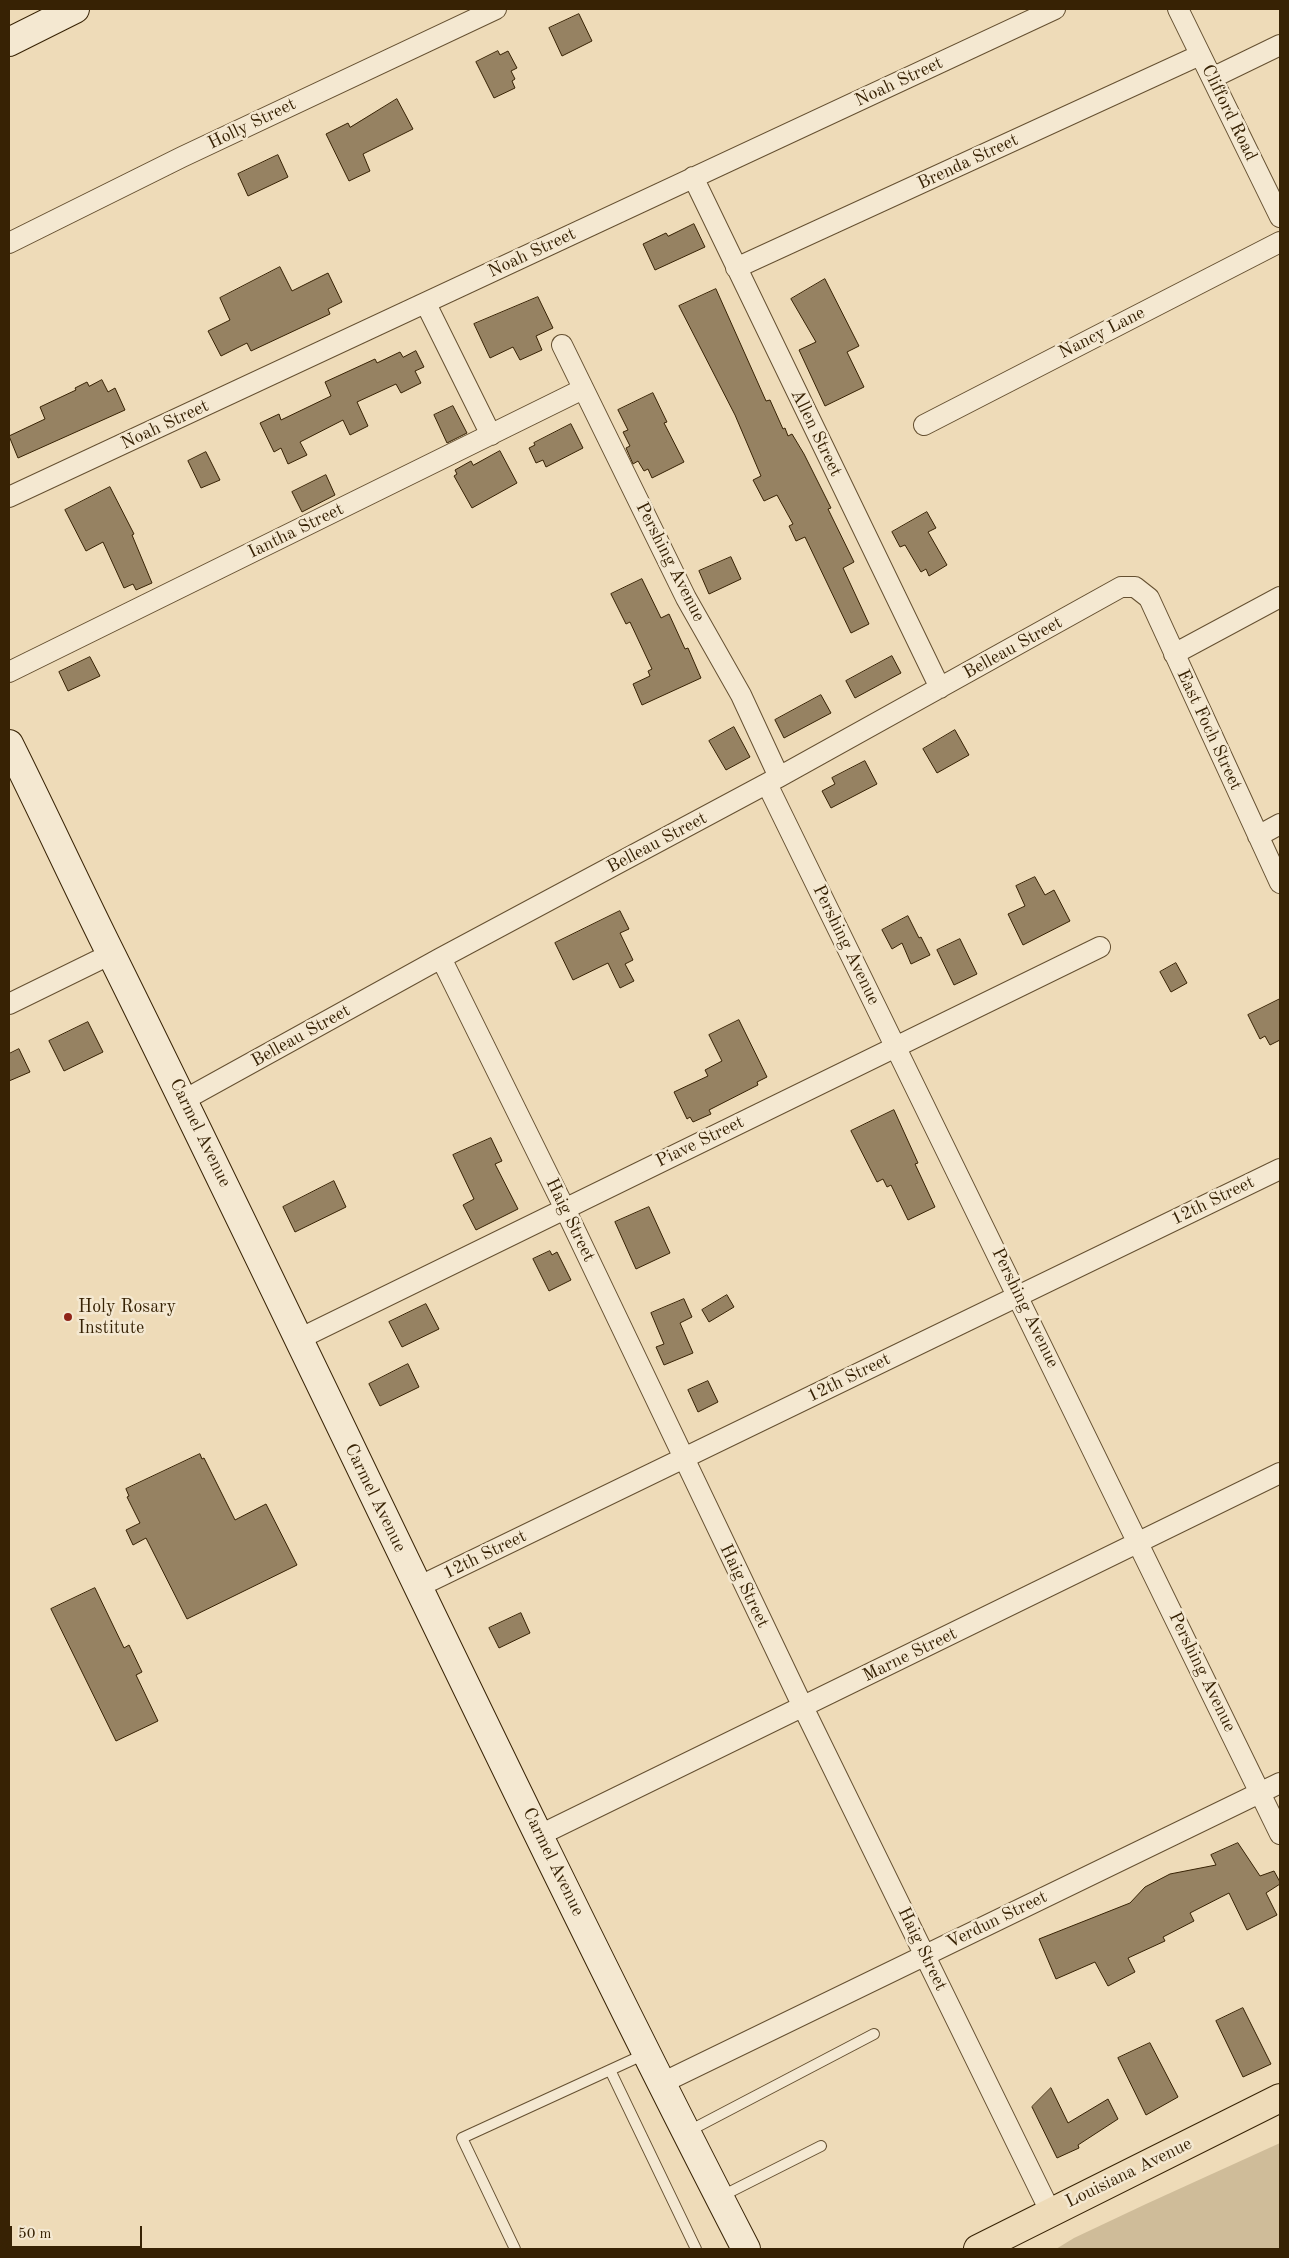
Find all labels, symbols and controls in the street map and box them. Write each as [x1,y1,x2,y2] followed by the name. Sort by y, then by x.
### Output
[852,52,946,112] street label: Noah Street
[1196,61,1262,165] street label: Clifford Road
[205,93,299,155] street label: Holly Street
[914,129,1022,195] street label: Brenda Street
[485,223,579,283] street label: Noah Street
[1055,302,1149,364] street label: Nancy Lane
[786,386,846,480] street label: Allen Street
[118,395,212,455] street label: Noah Street
[245,499,347,563] street label: Iantha Street
[631,499,709,625] street label: Pershing Avenue
[960,612,1066,684] street label: Belleau Street
[1172,666,1246,794] street label: East Foch Street
[603,808,711,878] street label: Belleau Street
[808,881,884,1009] street label: Pershing Avenue
[248,1000,354,1072] street label: Belleau Street
[164,1075,236,1191] street label: Carmel Avenue
[653,1111,747,1173] street label: Piave Street
[1168,1172,1258,1230] street label: 12th Street
[540,1175,600,1265] street label: Haig Street
[987,1244,1063,1372] street label: Pershing Avenue
[78,1296,176,1338] place label: Holy Rosary Institute
[62,1311,74,1323] marker: Holy Rosary Institute
[804,1349,894,1407] street label: 12th Street
[339,1440,411,1556] street label: Carmel Avenue
[440,1526,530,1584] street label: 12th Street
[714,1541,774,1631] street label: Haig Street
[1164,1608,1240,1736] street label: Pershing Avenue
[859,1623,961,1687] street label: Marne Street
[517,1804,589,1920] street label: Carmel Avenue
[943,1886,1051,1954] street label: Verdun Street
[892,1904,952,1994] street label: Haig Street
[1062,2133,1196,2213] street label: Louisiana Avenue
[12,2216,145,2248] scale bar
[18,2227,52,2242] text: 50 m

